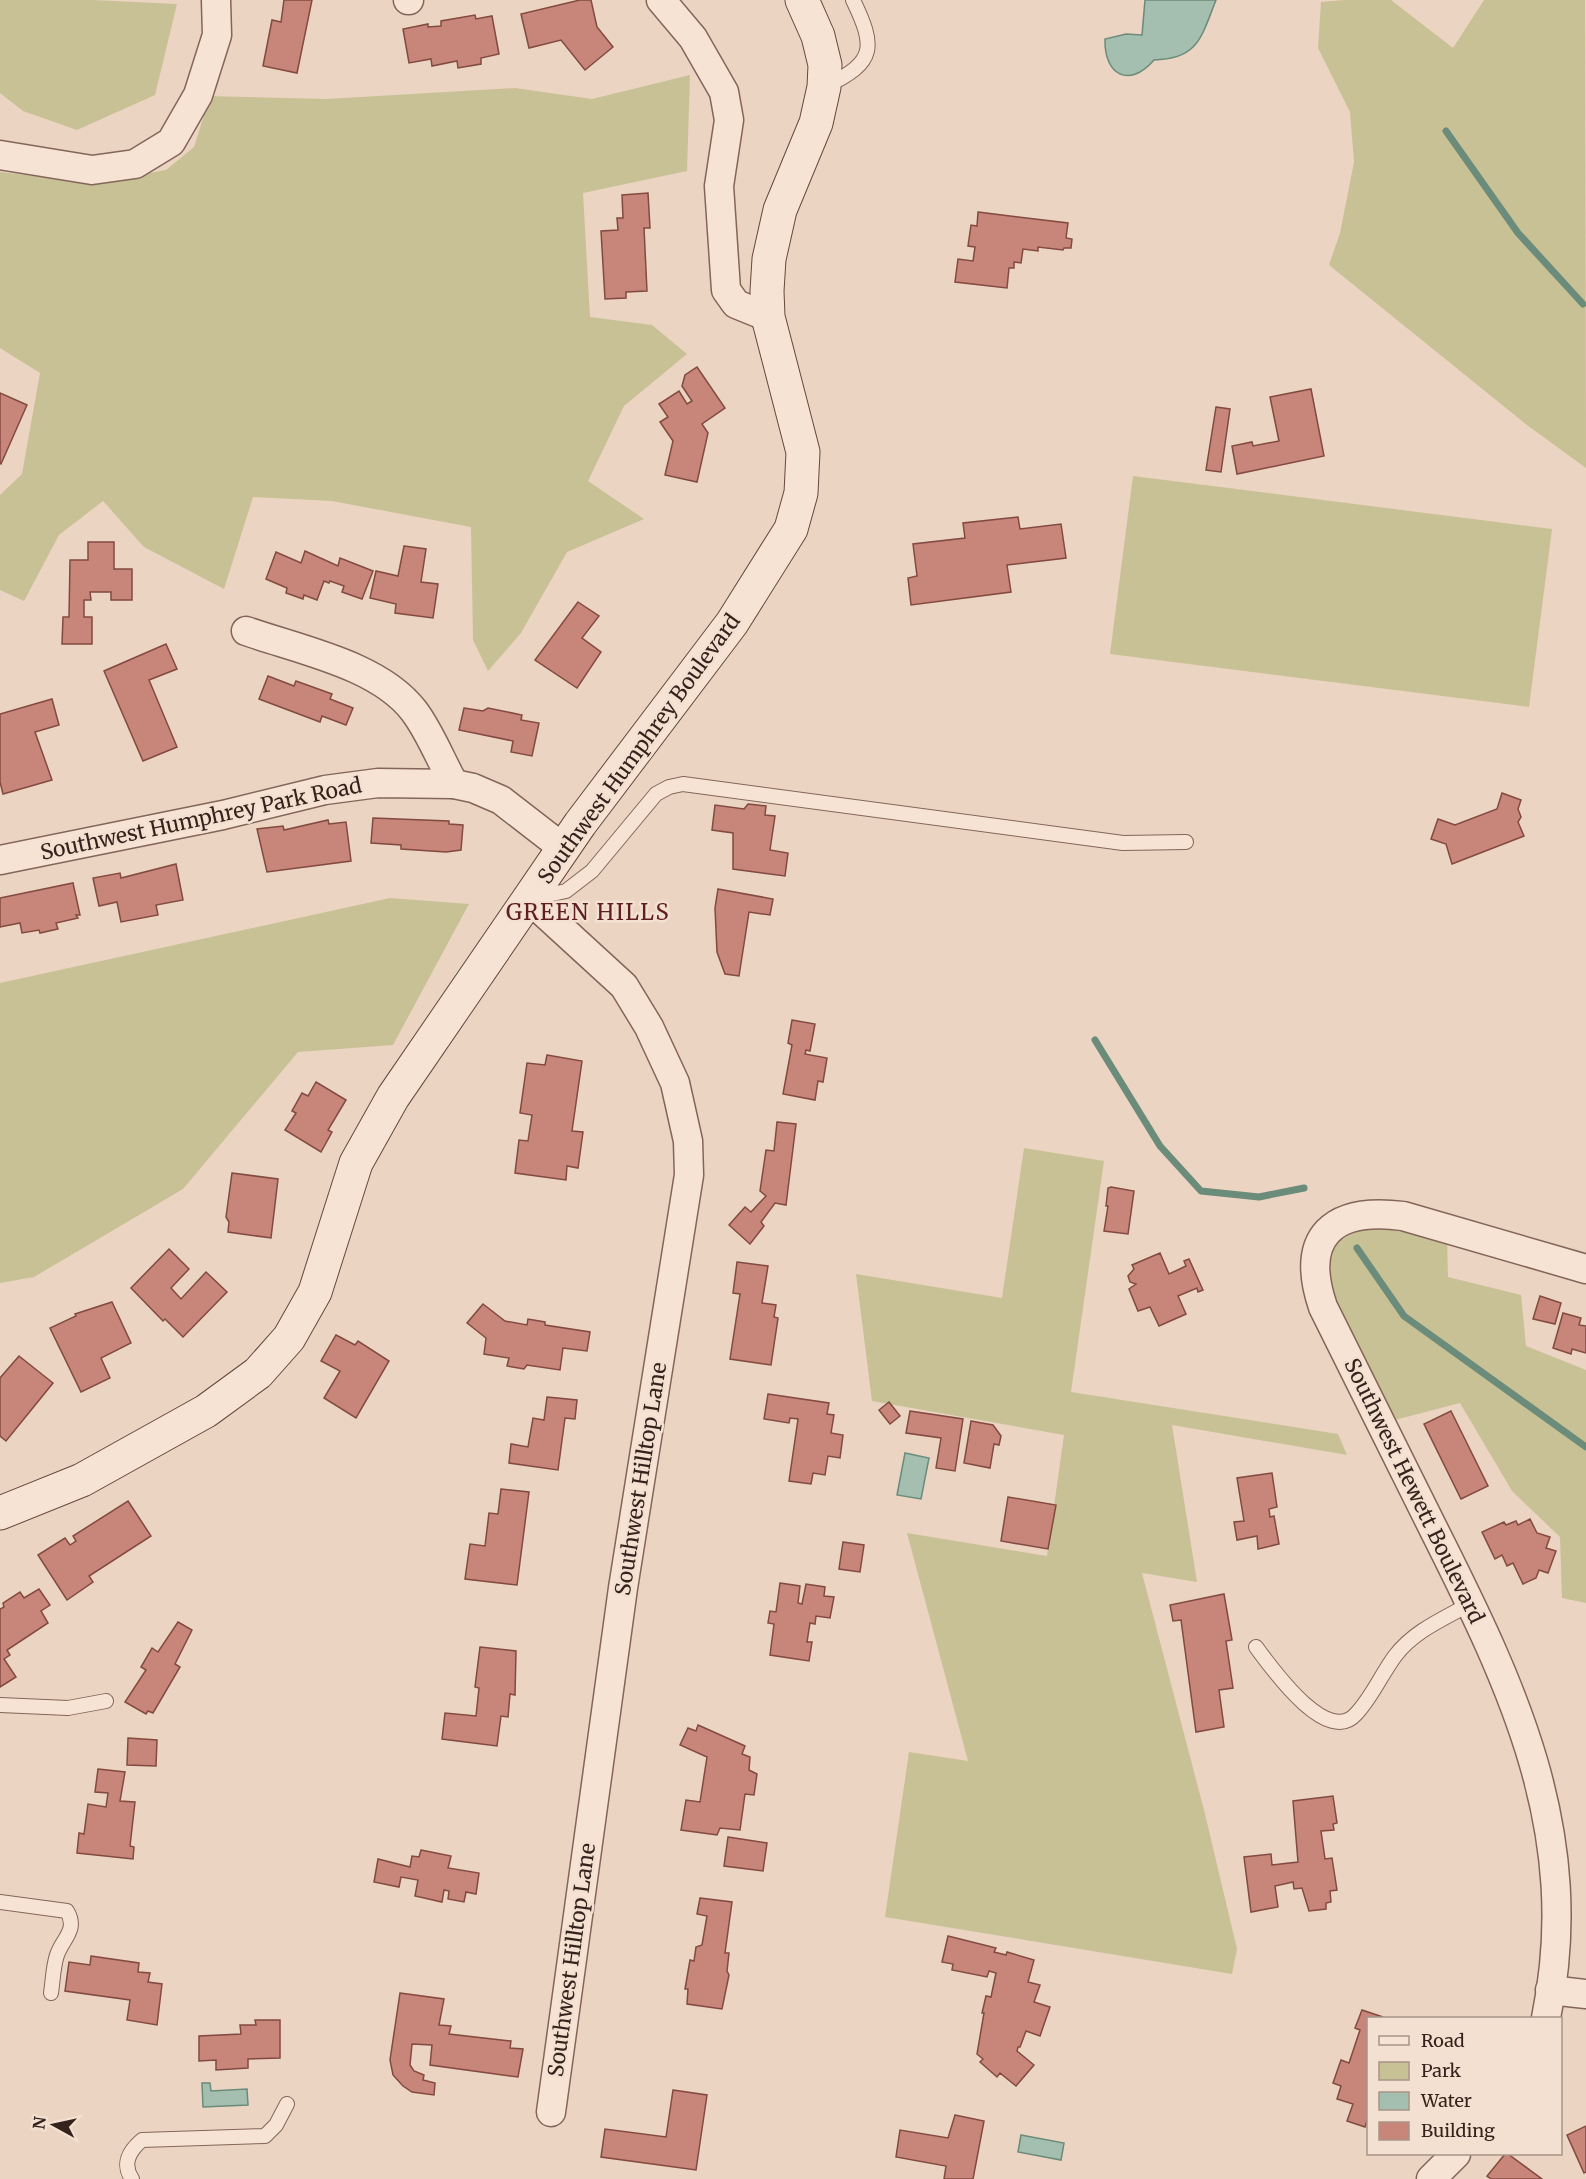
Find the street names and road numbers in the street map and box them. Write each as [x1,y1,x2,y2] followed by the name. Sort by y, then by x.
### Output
[531,608,746,889] street label: Southwest Humphrey Boulevard
[38,771,364,866] street label: Southwest Humphrey Park Road
[1338,1354,1491,1628] street label: Southwest Hewett Boulevard
[609,1360,672,1597] street label: Southwest Hilltop Lane
[542,1841,601,2079] street label: Southwest Hilltop Lane

